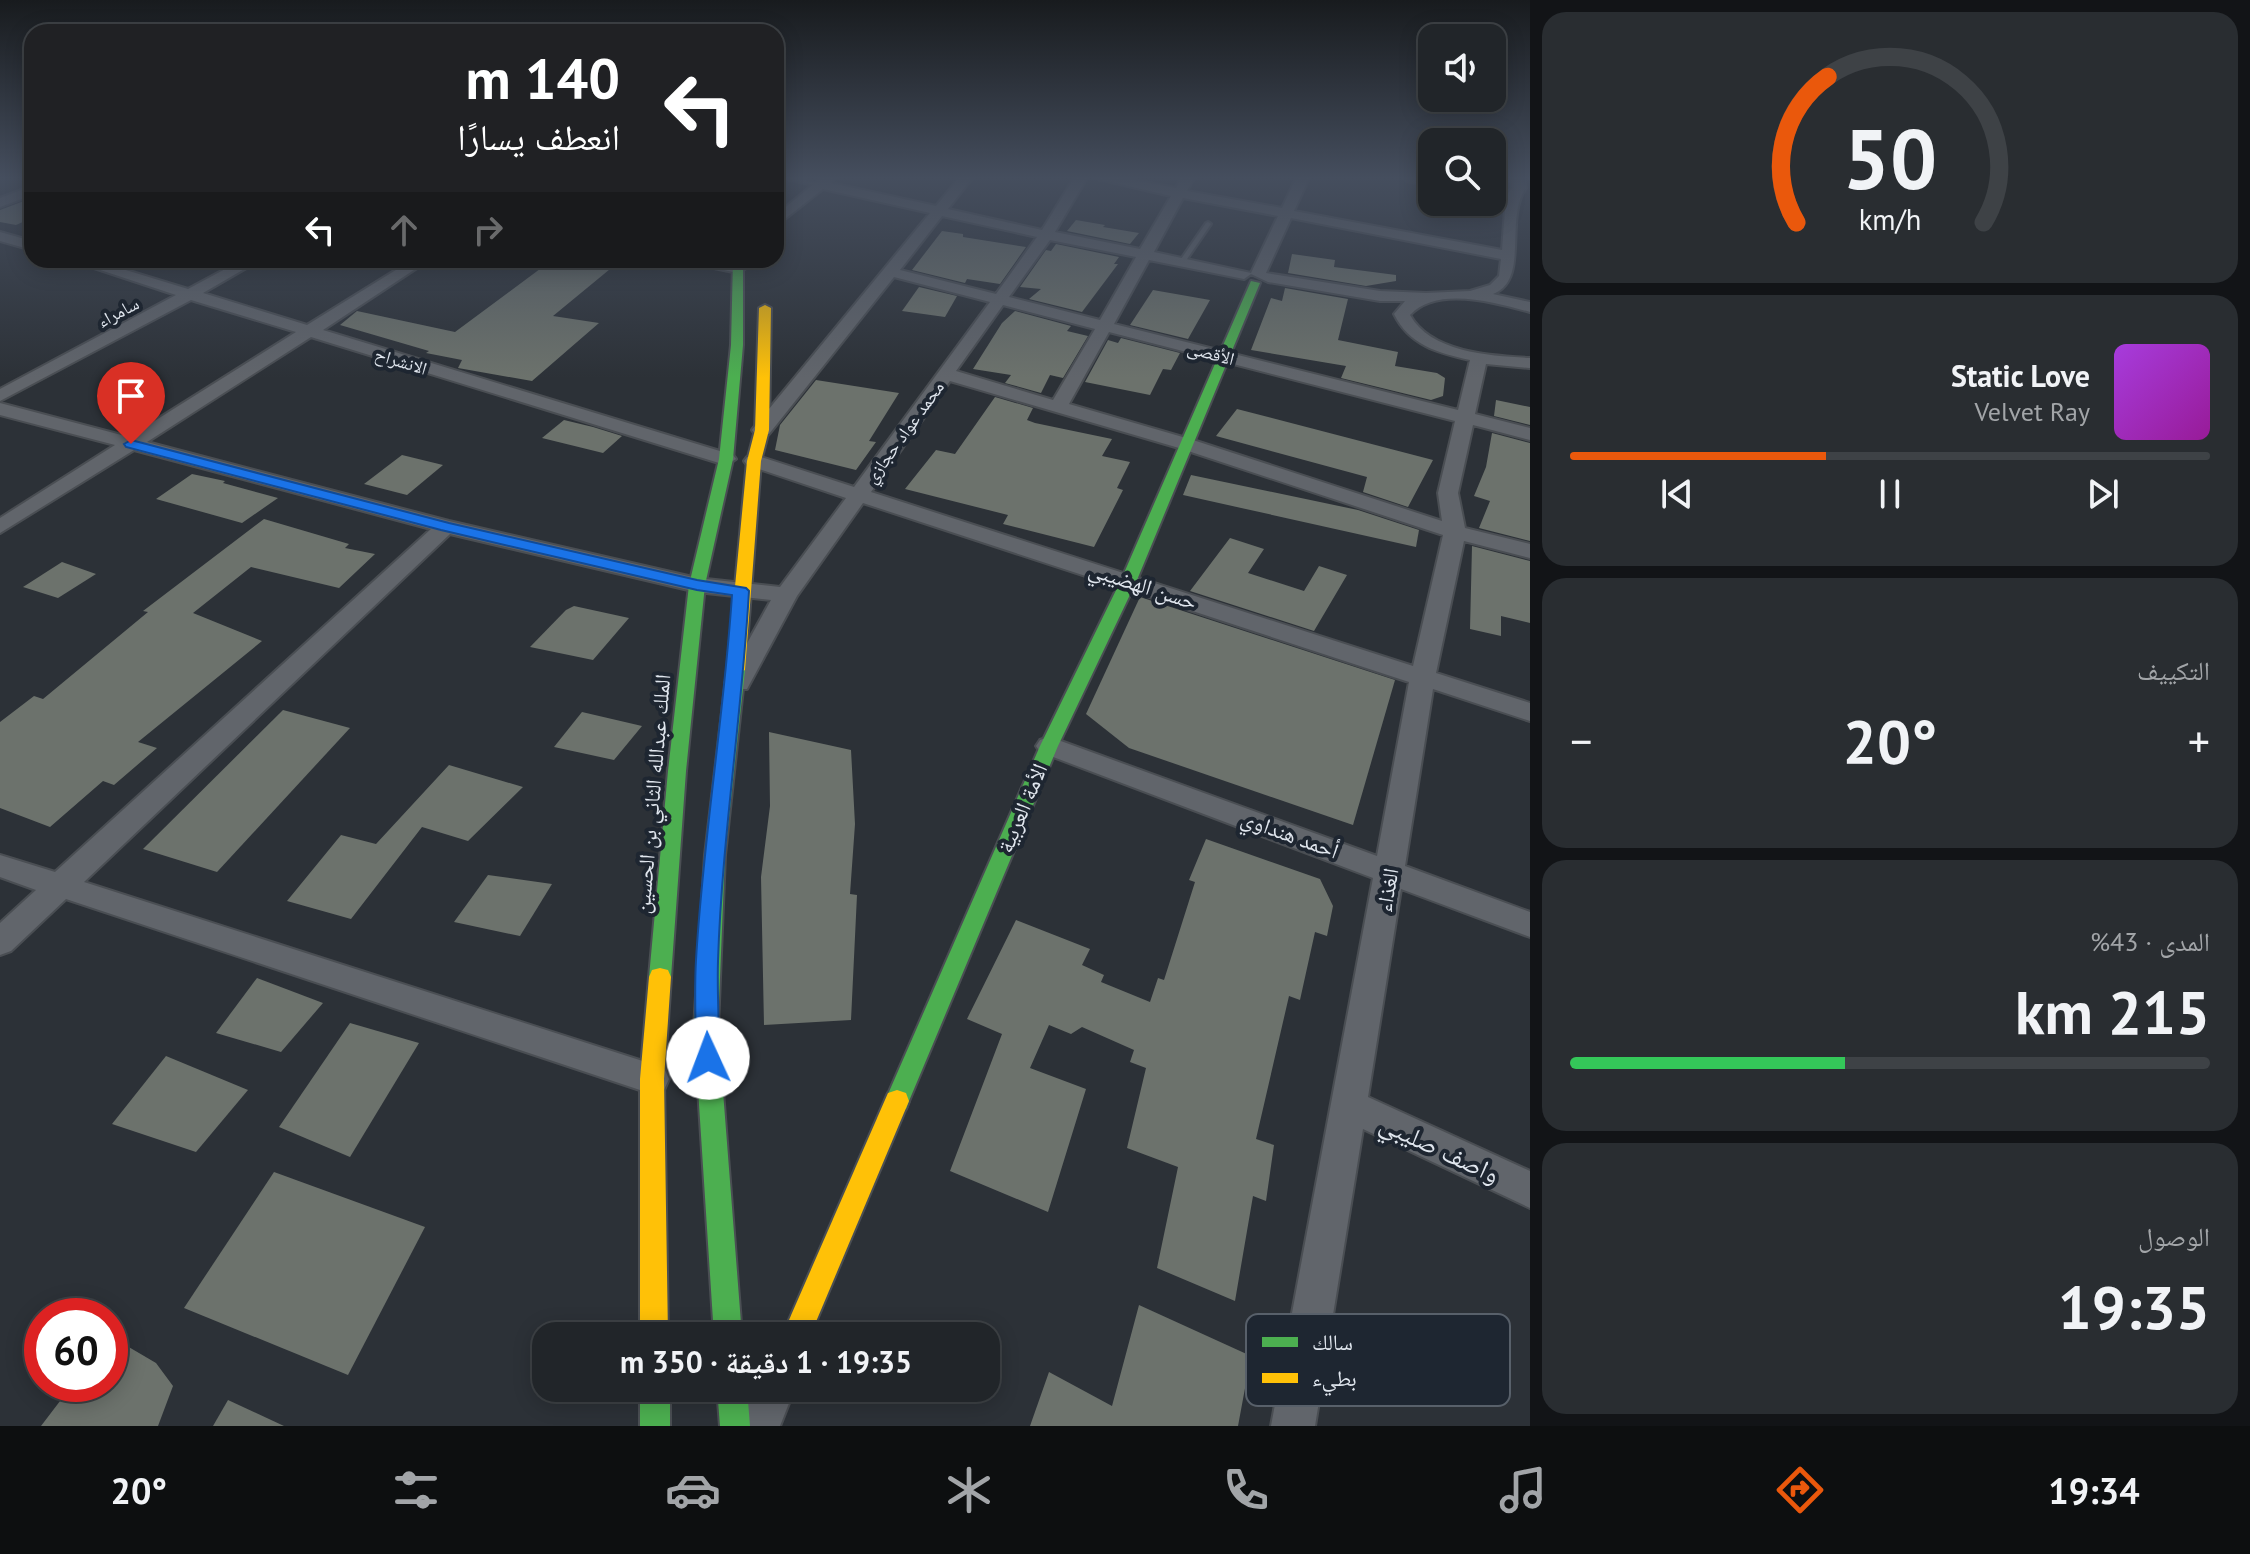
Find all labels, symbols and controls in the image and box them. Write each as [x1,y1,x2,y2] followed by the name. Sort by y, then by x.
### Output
[1418,24,1506,216] map controls
[1418,24,1506,112] button: sound
[465,42,620,114] text: 140 m
[648,56,752,160] icon: left
[1843,104,1937,212] text: 50
[457,113,620,160] text: انعطف يسارًا
[1418,128,1506,216] button: search
[1859,202,1921,239] text: km/h
[298,208,342,252] icon: left
[382,208,426,252] icon: ahead
[466,208,510,252] icon: right
[93,292,143,332] street label: سامراء
[1185,336,1237,370] street label: الأقصى
[372,342,430,381] street label: الانشراح
[1951,356,2090,395] text: Static Love
[97,362,165,444] pin
[109,374,153,418] icon: arrive
[859,376,952,490] street label: محمد عواد حجازي
[1975,395,2090,428] text: Velvet Ray
[1655,472,1699,516] icon: previous
[1868,472,1912,516] icon: pause
[2081,472,2125,516] icon: next
[1084,554,1201,619] street label: حسن الهضيبي
[2137,654,2210,687] text: التكييف
[628,673,680,915] street label: الملك عبدالله الثاني بن الحسين
[1843,702,1937,780] text: 20°
[1570,712,1592,769] text: −
[2188,712,2210,769] text: +
[991,759,1053,857] street label: الأمة العربية
[1236,803,1343,868] street label: أحمد هنداوي
[1369,866,1405,914] street label: الغذاء
[2090,925,2210,958] text: المدى · 43%
[2015,973,2210,1051] text: 215 km
[666,1016,750,1100] position arrow
[1373,1106,1505,1194] street label: واصف صليبي
[2138,1220,2210,1253] text: الوصول
[2058,1268,2210,1346] text: 19:35
[24,1298,128,1402] speed limit sign: 60
[1246,1314,1510,1406] legend
[1312,1328,1353,1356] text: سالك
[620,1342,912,1381] text: 19:35 · 1 دقيقة · 350 m
[1312,1364,1357,1396] text: بطيء
[388,1462,444,1518] icon: filters
[665,1462,721,1518] icon: car
[941,1462,997,1518] icon: climate
[1218,1462,1274,1518] icon: phone
[1495,1462,1551,1518] icon: music
[1772,1462,1828,1518] icon: directions
[110,1467,167,1514] text: 20°
[2048,1467,2140,1514] text: 19:34

